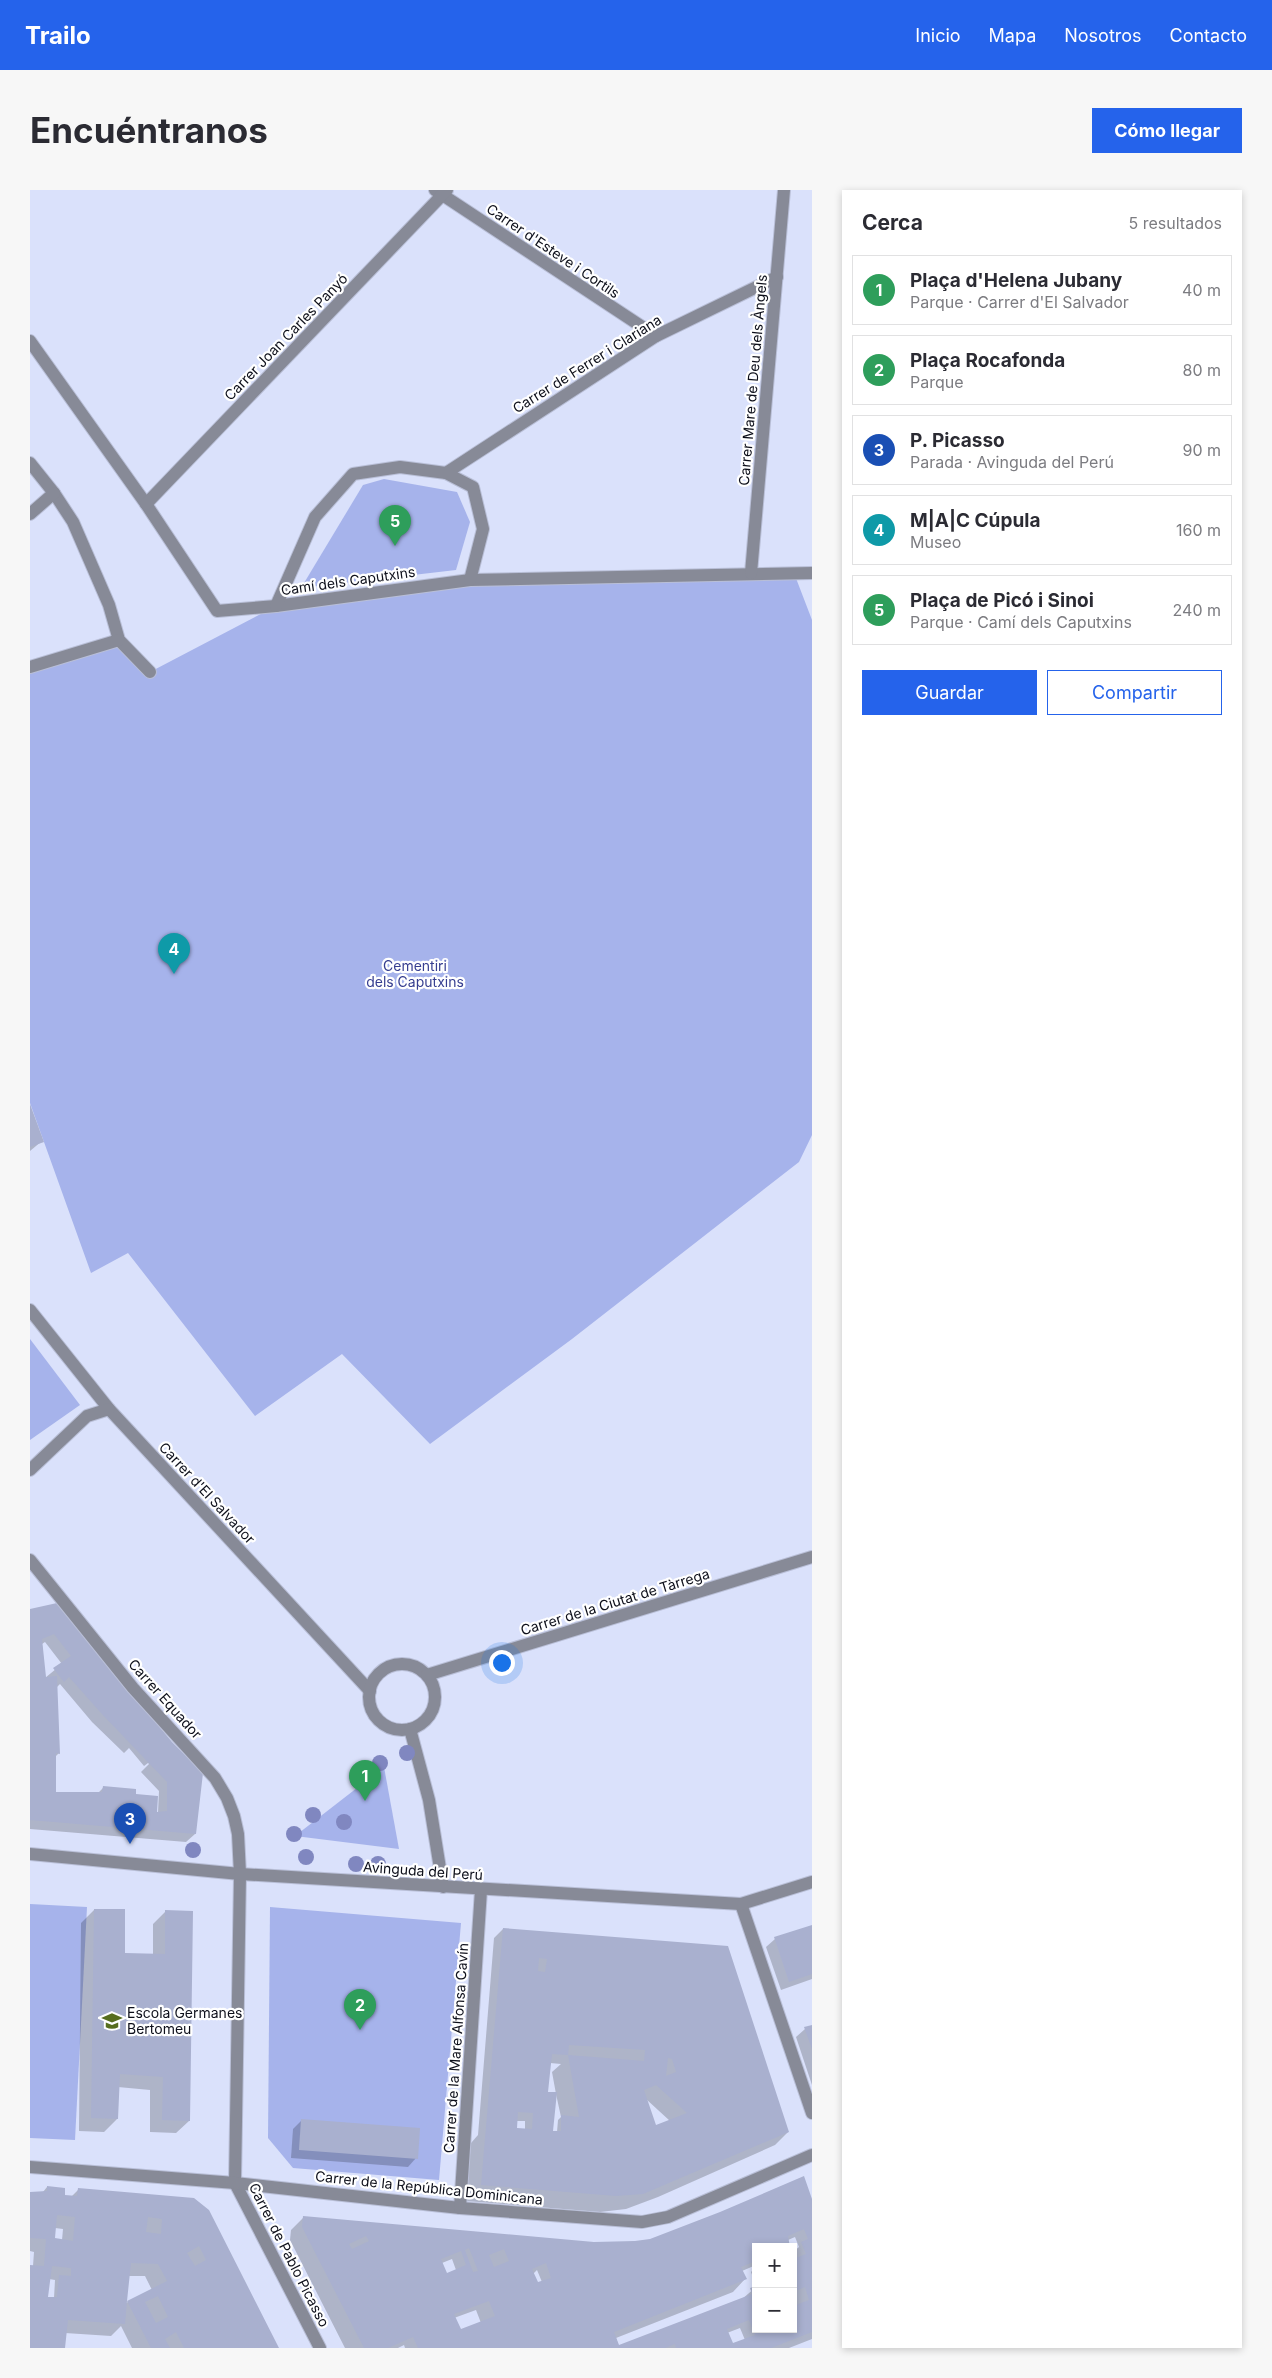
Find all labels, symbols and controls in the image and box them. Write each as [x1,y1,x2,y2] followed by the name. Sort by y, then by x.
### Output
[25,21,91,50] text: Trailo
[915,25,961,46] text: Inicio
[989,25,1036,46] text: Mapa
[1064,25,1142,46] text: Nosotros
[1170,25,1247,46] text: Contacto
[1092,108,1242,153] button: Cómo llegar
[30,109,268,151] text: Encuéntranos
[484,200,623,301] street label: Carrer d'Esteve i Cortils
[862,210,923,235] text: Cerca
[1129,213,1222,233] text: 5 resultados
[910,269,1122,292] text: Plaça d'Helena Jubany
[221,270,351,404] street label: Carrer Joan Carles Panyó
[735,274,770,486] street label: Carrer Mare de Deu dels Àngels
[876,280,882,300] text: 1
[1182,280,1221,300] text: 40 m
[910,292,1129,312] text: Parque · Carrer d'El Salvador
[509,311,664,416] street label: Carrer de Ferrer i Clariana
[910,349,1065,372] text: Plaça Rocafonda
[874,360,884,380] text: 2
[1182,360,1221,380] text: 80 m
[910,372,964,392] text: Parque
[910,429,1005,452] text: P. Picasso
[874,440,884,460] text: 3
[1182,440,1221,460] text: 90 m
[910,452,1114,472] text: Parada · Avinguda del Perú
[379,505,411,546] pin: 5
[910,509,1040,532] text: M|A|C Cúpula
[874,520,884,540] text: 4
[1176,520,1221,540] text: 160 m
[910,532,961,552] text: Museo
[280,563,416,598] street label: Camí dels Caputxins
[910,589,1094,612] text: Plaça de Picó i Sinoi
[874,600,884,620] text: 5
[1173,600,1221,620] text: 240 m
[910,612,1132,632] text: Parque · Camí dels Caputxins
[862,670,1037,715] button: Guardar
[1047,670,1222,715] button: Compartir
[158,933,190,974] pin: 4
[366,957,464,990] park label: Cementiri dels Caputxins
[156,1438,259,1547] street label: Carrer d'El Salvador
[518,1565,711,1638] street label: Carrer de la Ciutat de Tàrrega
[489,1650,515,1676] your location
[125,1655,206,1742] street label: Carrer Equador
[349,1760,381,1801] pin: 1
[114,1803,146,1844] pin: 3
[363,1858,484,1883] street label: Avinguda del Perú
[440,1942,471,2154] street label: Carrer de la Mare Alfonsa Cavín
[344,1989,376,2030] pin: 2
[127,2004,242,2037] place label: Escola Germanes Bertomeu
[101,2010,123,2032] school or university icon: Escola Germanes Bertomeu
[314,2167,544,2208] street label: Carrer de la República Dominicana
[246,2180,333,2330] street label: Carrer de Pablo Picasso
[752,2243,797,2333] map controls
[752,2243,797,2288] button: +
[752,2288,797,2333] button: −

